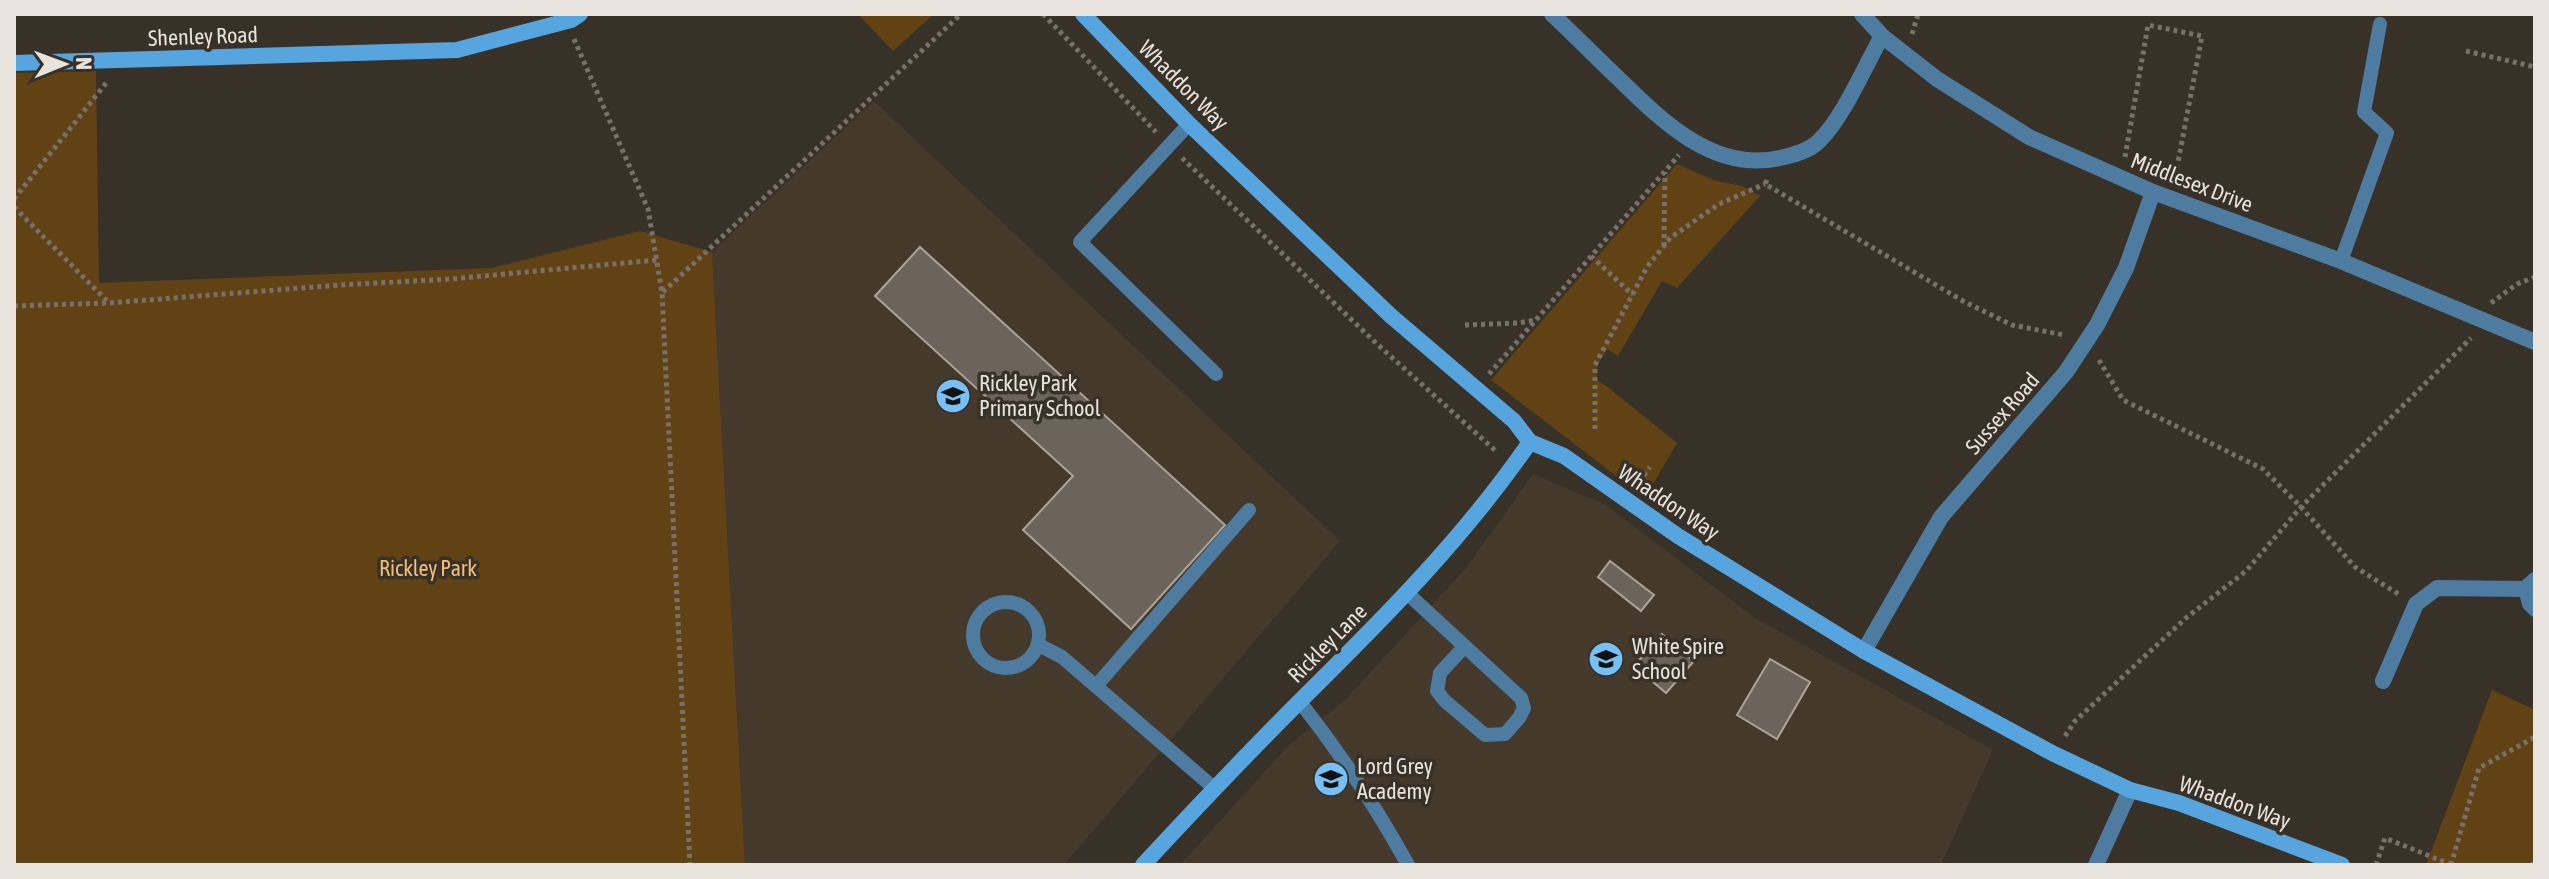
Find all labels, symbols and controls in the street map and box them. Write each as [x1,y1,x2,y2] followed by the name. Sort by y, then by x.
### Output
[148,21,258,51] street label: Shenley Road
[24,24,104,104] north arrow
[1134,35,1234,135] street label: Whaddon Way
[71,57,97,70] text: N
[2127,147,2257,217] street label: Middlesex Drive
[1960,367,2044,459] street label: Sussex Road
[979,370,1101,421] place label: Rickley Park Primary School
[934,377,972,415] school or university icon: Rickley Park Primary School
[1614,459,1724,545] street label: Whaddon Way
[379,555,477,581] park label: Rickley Park
[1282,598,1372,688] street label: Rickley Lane
[1632,633,1724,684] place label: White Spire School
[1587,640,1625,678] school or university icon: White Spire School
[1357,753,1433,804] place label: Lord Grey Academy
[1312,760,1350,798] school or university icon: Lord Grey Academy
[2176,770,2294,834] street label: Whaddon Way

